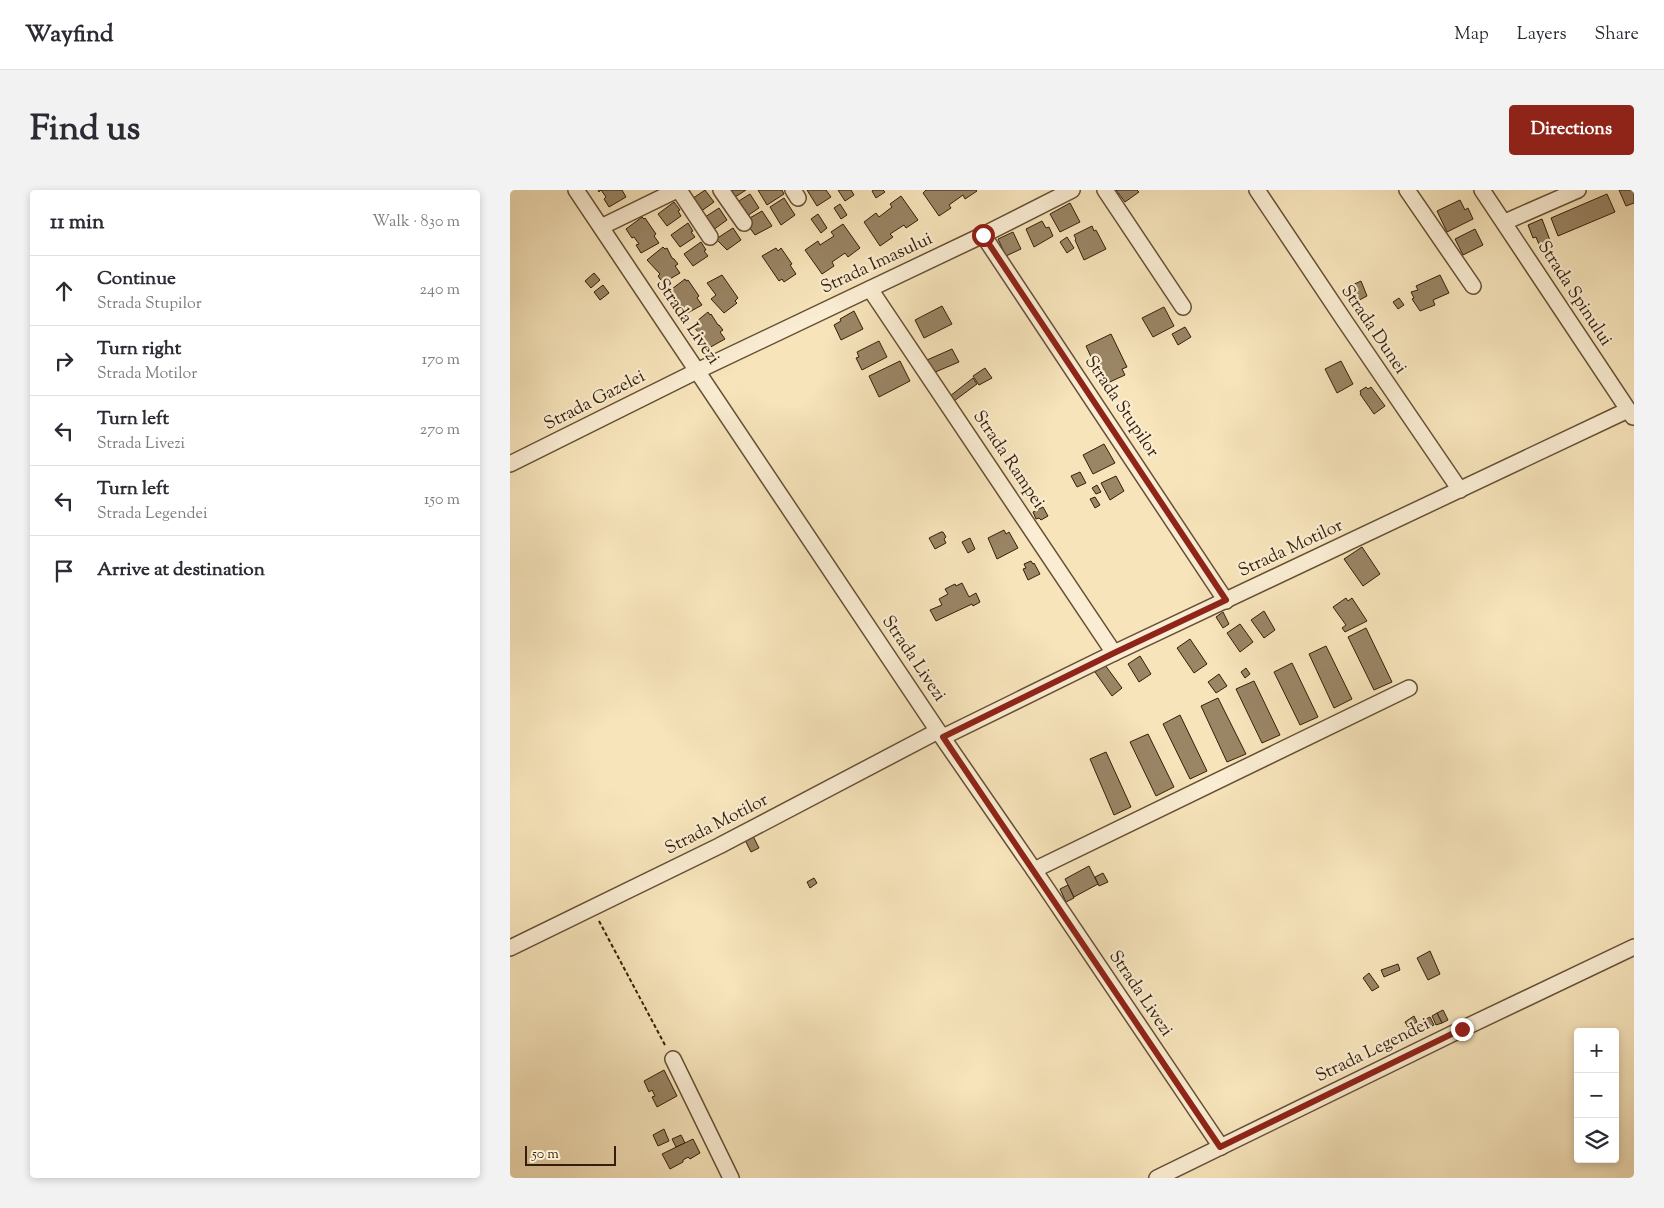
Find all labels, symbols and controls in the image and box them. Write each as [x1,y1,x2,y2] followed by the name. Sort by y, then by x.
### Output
[25,18,113,52] text: Wayfind
[1454,22,1489,48] text: Map
[1517,22,1567,48] text: Layers
[1595,22,1639,48] text: Share
[30,105,140,156] text: Find us
[1509,105,1634,155] button: Directions
[50,208,105,238] text: 11 min
[372,211,460,234] text: Walk · 830 m
[972,224,995,247] route start
[817,227,937,301] street label: Strada Imasului
[1530,236,1618,352] street label: Strada Spinului
[97,266,176,293] text: Continue
[649,274,725,370] street label: Strada Livezi
[50,277,78,305] icon: ahead
[419,279,460,302] text: 240 m
[1334,280,1412,380] street label: Strada Dunei
[97,293,202,316] text: Strada Stupilor
[97,336,181,363] text: Turn right
[50,347,78,375] icon: right
[422,349,460,372] text: 170 m
[1077,351,1165,463] street label: Strada Stupilor
[97,363,197,386] text: Strada Motilor
[540,364,650,438] street label: Strada Gazelei
[97,406,169,433] text: Turn left
[966,406,1050,514] street label: Strada Rampei
[50,417,78,445] icon: left
[420,419,460,442] text: 270 m
[97,433,185,456] text: Strada Livezi
[97,476,169,503] text: Turn left
[50,487,78,515] icon: left
[424,489,460,512] text: 150 m
[97,503,207,526] text: Strada Legendei
[1234,513,1348,585] street label: Strada Motilor
[50,557,78,585] icon: arrive
[97,557,265,584] text: Arrive at destination
[875,611,951,707] street label: Strada Livezi
[661,788,773,862] street label: Strada Motilor
[1102,946,1178,1042] street label: Strada Livezi
[1311,1012,1435,1090] street label: Strada Legendei
[1451,1018,1474,1041] route end
[1574,1028,1619,1163] map controls
[1574,1028,1619,1073] button: +
[1574,1073,1619,1118] button: −
[1574,1118,1619,1163] button: layers
[525,1143,616,1166] scale bar
[532,1145,559,1165] text: 50 m

